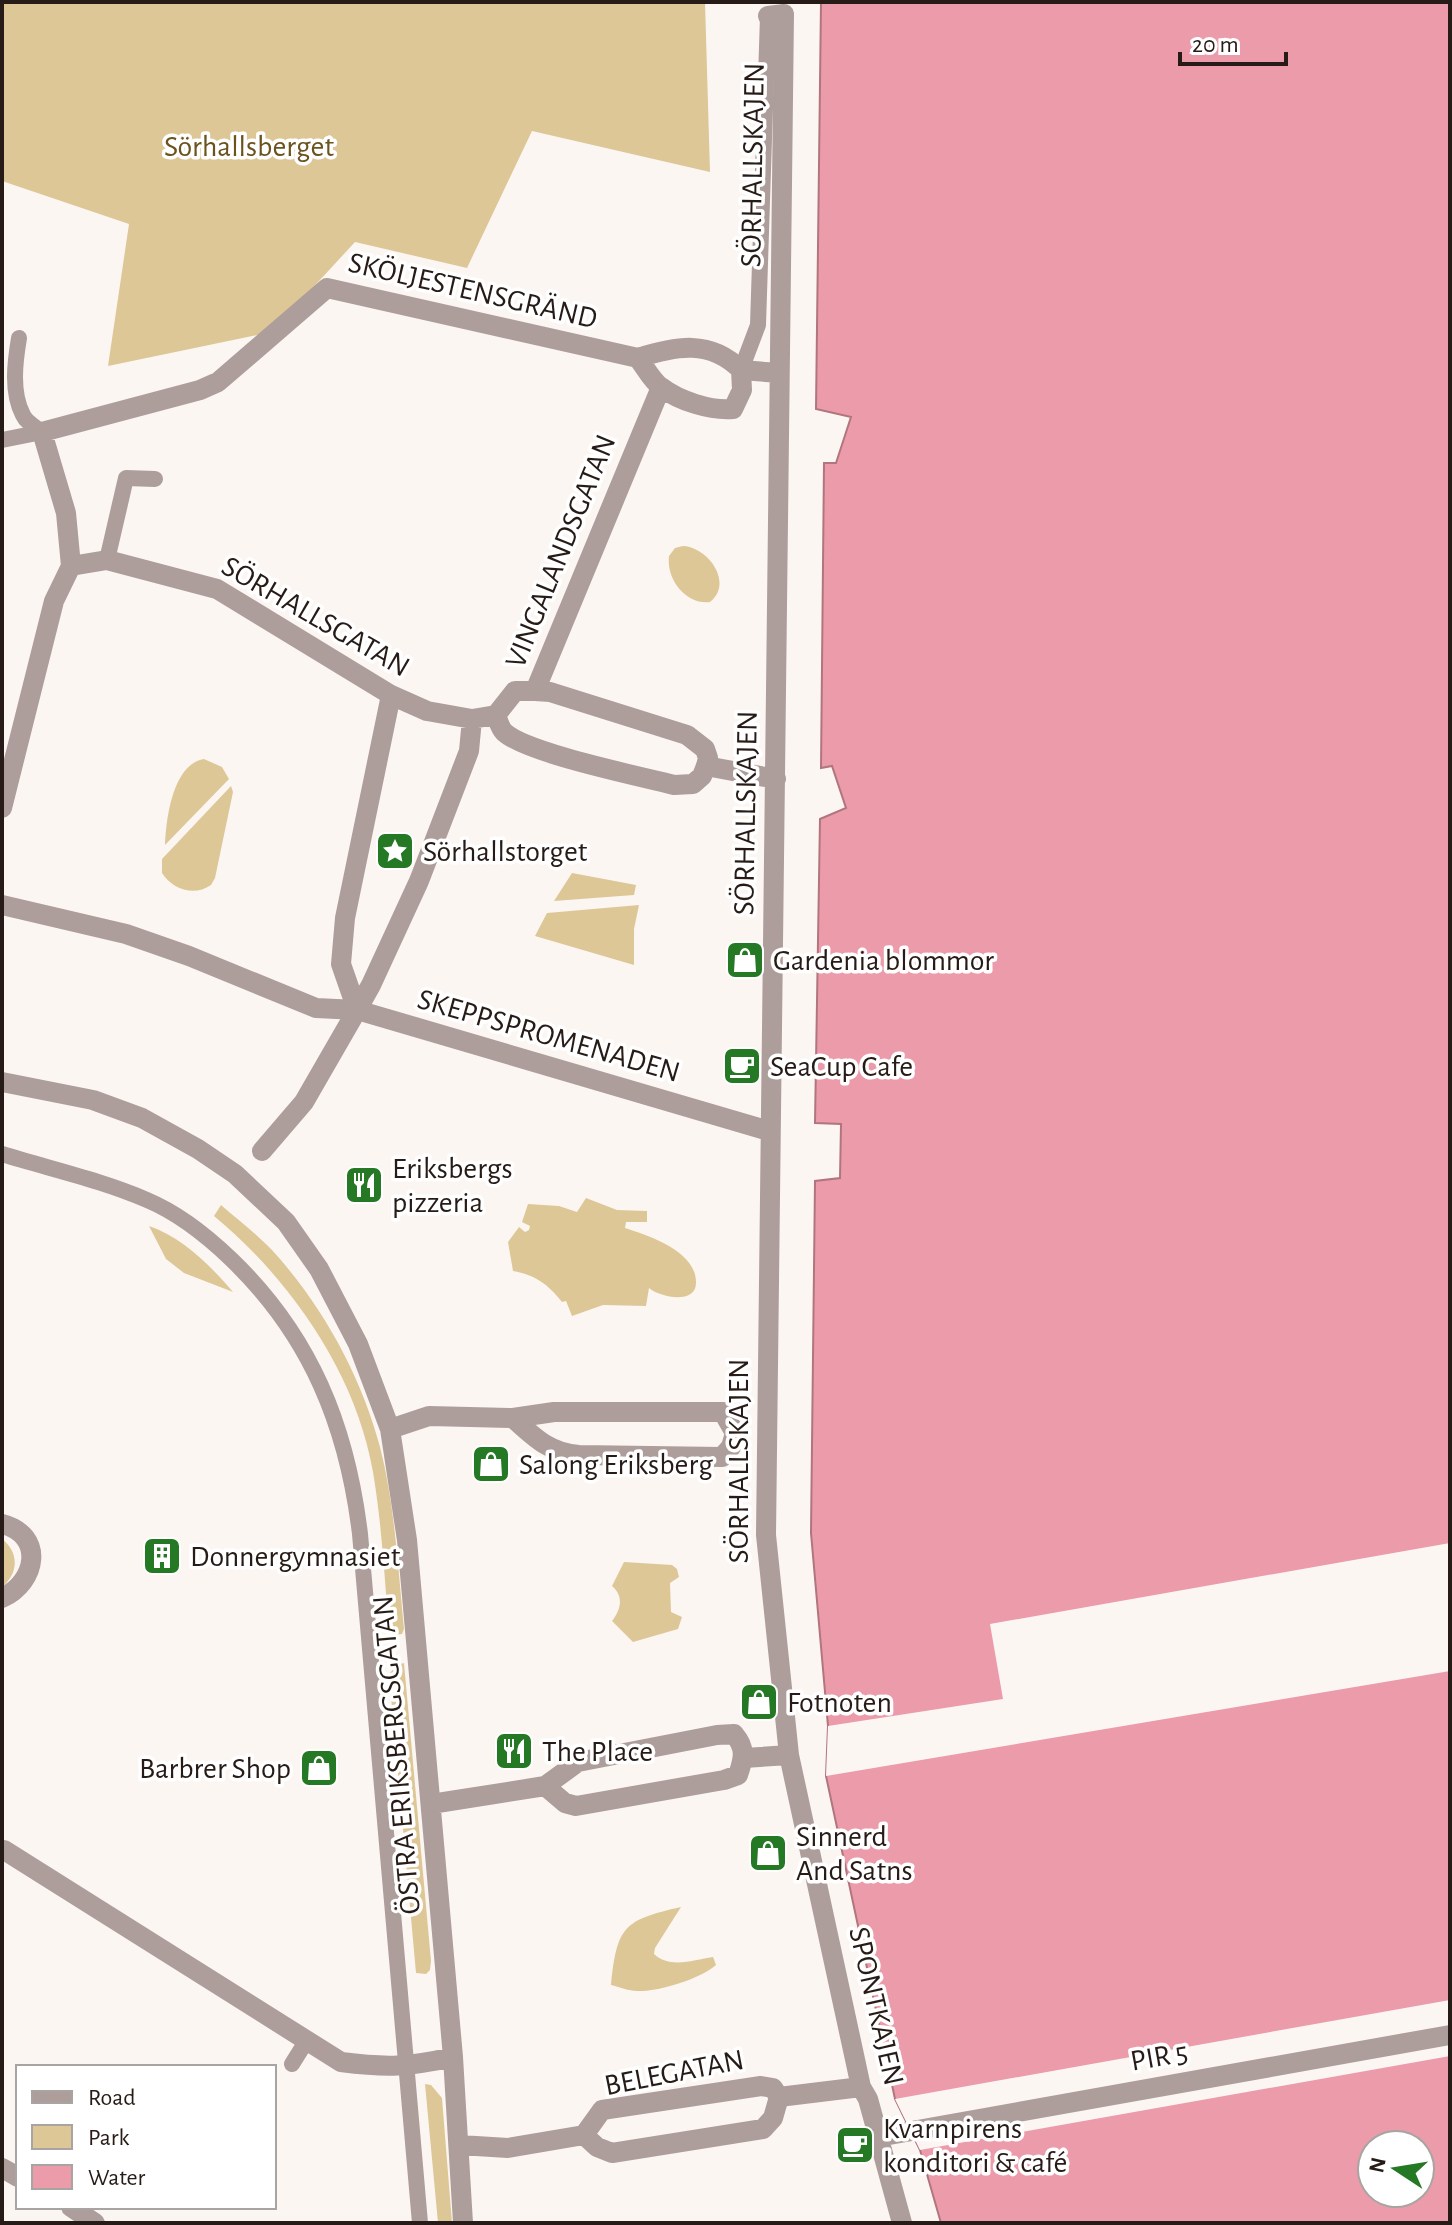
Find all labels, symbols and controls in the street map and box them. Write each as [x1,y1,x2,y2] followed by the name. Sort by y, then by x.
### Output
[1180,16,1286,66] scale bar
[1192,33,1239,57] text: 20 m
[735,62,770,268] street label: SÖRHALLSKAJEN
[164,132,334,162] park label: Sörhallsberget
[345,247,600,334] street label: SKÖLJESTENSGRÄND
[500,430,621,672] street label: VINGALANDSGATAN
[216,550,415,683] street label: SÖRHALLSGATAN
[728,710,763,916] street label: SÖRHALLSKAJEN
[374,830,416,872] place icon: Sörhallstorget
[423,837,588,867] place label: Sörhallstorget
[724,939,766,981] shop icon: Gardenia blommor
[773,946,994,976] place label: Gardenia blommor
[414,984,683,1088] street label: SKEPPSPROMENADEN
[721,1045,763,1087] cafe icon: SeaCup Cafe
[770,1052,913,1082] place label: SeaCup Cafe
[392,1154,513,1218] place label: Eriksbergs pizzeria
[343,1164,385,1206] restaurant icon: Eriksbergs pizzeria
[723,1359,754,1563] street label: SÖRHALLSKAJEN
[470,1443,512,1485] shop icon: Salong Eriksberg
[519,1450,713,1480] place label: Salong Eriksberg
[141,1535,183,1577] building icon: Donnergymnasiet
[190,1542,401,1572] place label: Donnergymnasiet
[367,1594,426,1916] street label: ÖSTRA ERIKSBERGSGATAN
[738,1681,780,1723] shop icon: Fotnoten
[787,1688,892,1718] place label: Fotnoten
[493,1730,535,1772] restaurant icon: The Place
[542,1737,653,1767] place label: The Place
[298,1747,340,1789] shop icon: Barbrer Shop
[139,1754,291,1784] place label: Barbrer Shop
[796,1822,913,1886] place label: Sinnerd And Satns
[747,1832,789,1874] shop icon: Sinnerd And Satns
[843,1924,909,2088] street label: SPONTKAJEN
[1128,2037,1190,2077] street label: PIR 5
[602,2045,747,2101] street label: BELEGATAN
[16,2065,276,2209] legend
[88,2086,136,2110] text: Road
[883,2114,1067,2178] place label: Kvarnpirens konditori & café
[834,2124,876,2166] cafe icon: Kvarnpirens konditori & café
[88,2126,129,2150] text: Park
[1356,2129,1436,2209] north arrow
[1365,2155,1390,2175] text: N
[88,2166,146,2190] text: Water

